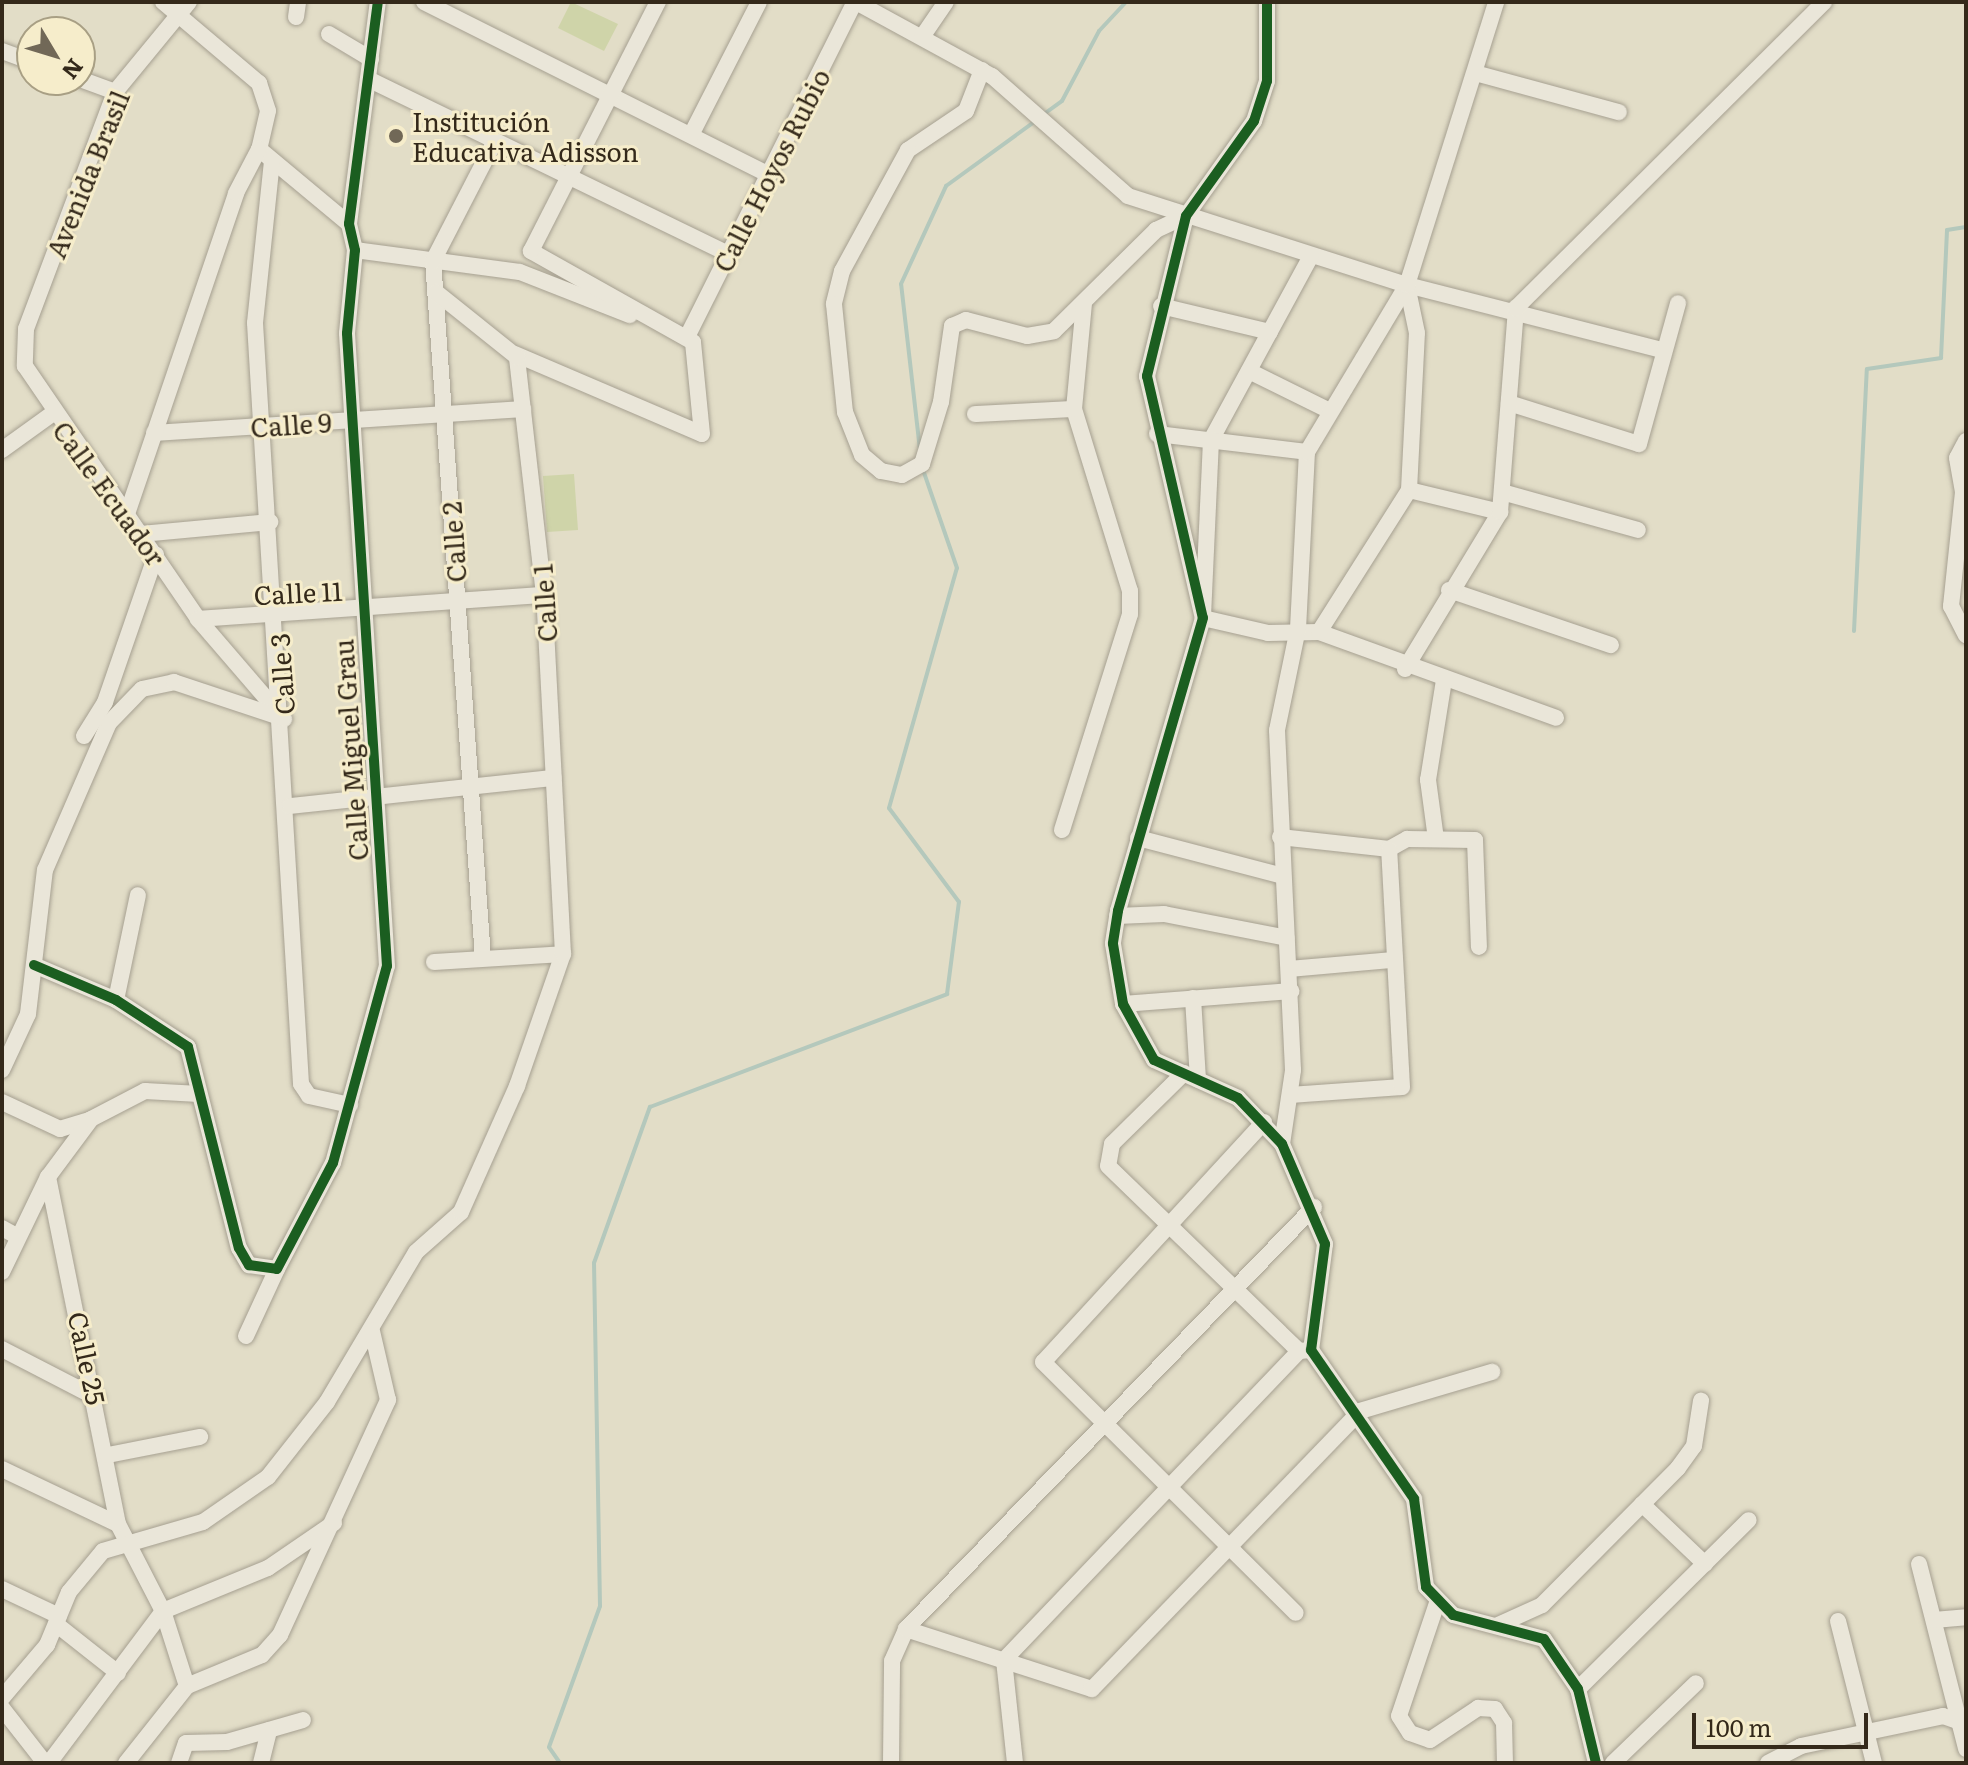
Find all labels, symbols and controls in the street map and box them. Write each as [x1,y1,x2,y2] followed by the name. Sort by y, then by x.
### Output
[16,16,96,96] north arrow
[55,52,92,87] text: N
[706,63,836,277] street label: Calle Hoyos Rubio
[39,86,135,262] street label: Avenida Brasil
[412,105,639,166] place label: Institución Educativa Adisson
[387,127,405,145] marker: Institución Educativa Adisson
[249,406,333,442] street label: Calle 9
[47,415,173,571] street label: Calle Ecuador
[435,501,471,583] street label: Calle 2
[526,563,562,643] street label: Calle 1
[253,574,343,610] street label: Calle 11
[263,632,299,716] street label: Calle 3
[327,638,373,862] street label: Calle Miguel Grau
[63,1309,113,1407] street label: Calle 25
[1696,1697,1872,1747] scale bar
[1706,1709,1772,1744] text: 100 m

